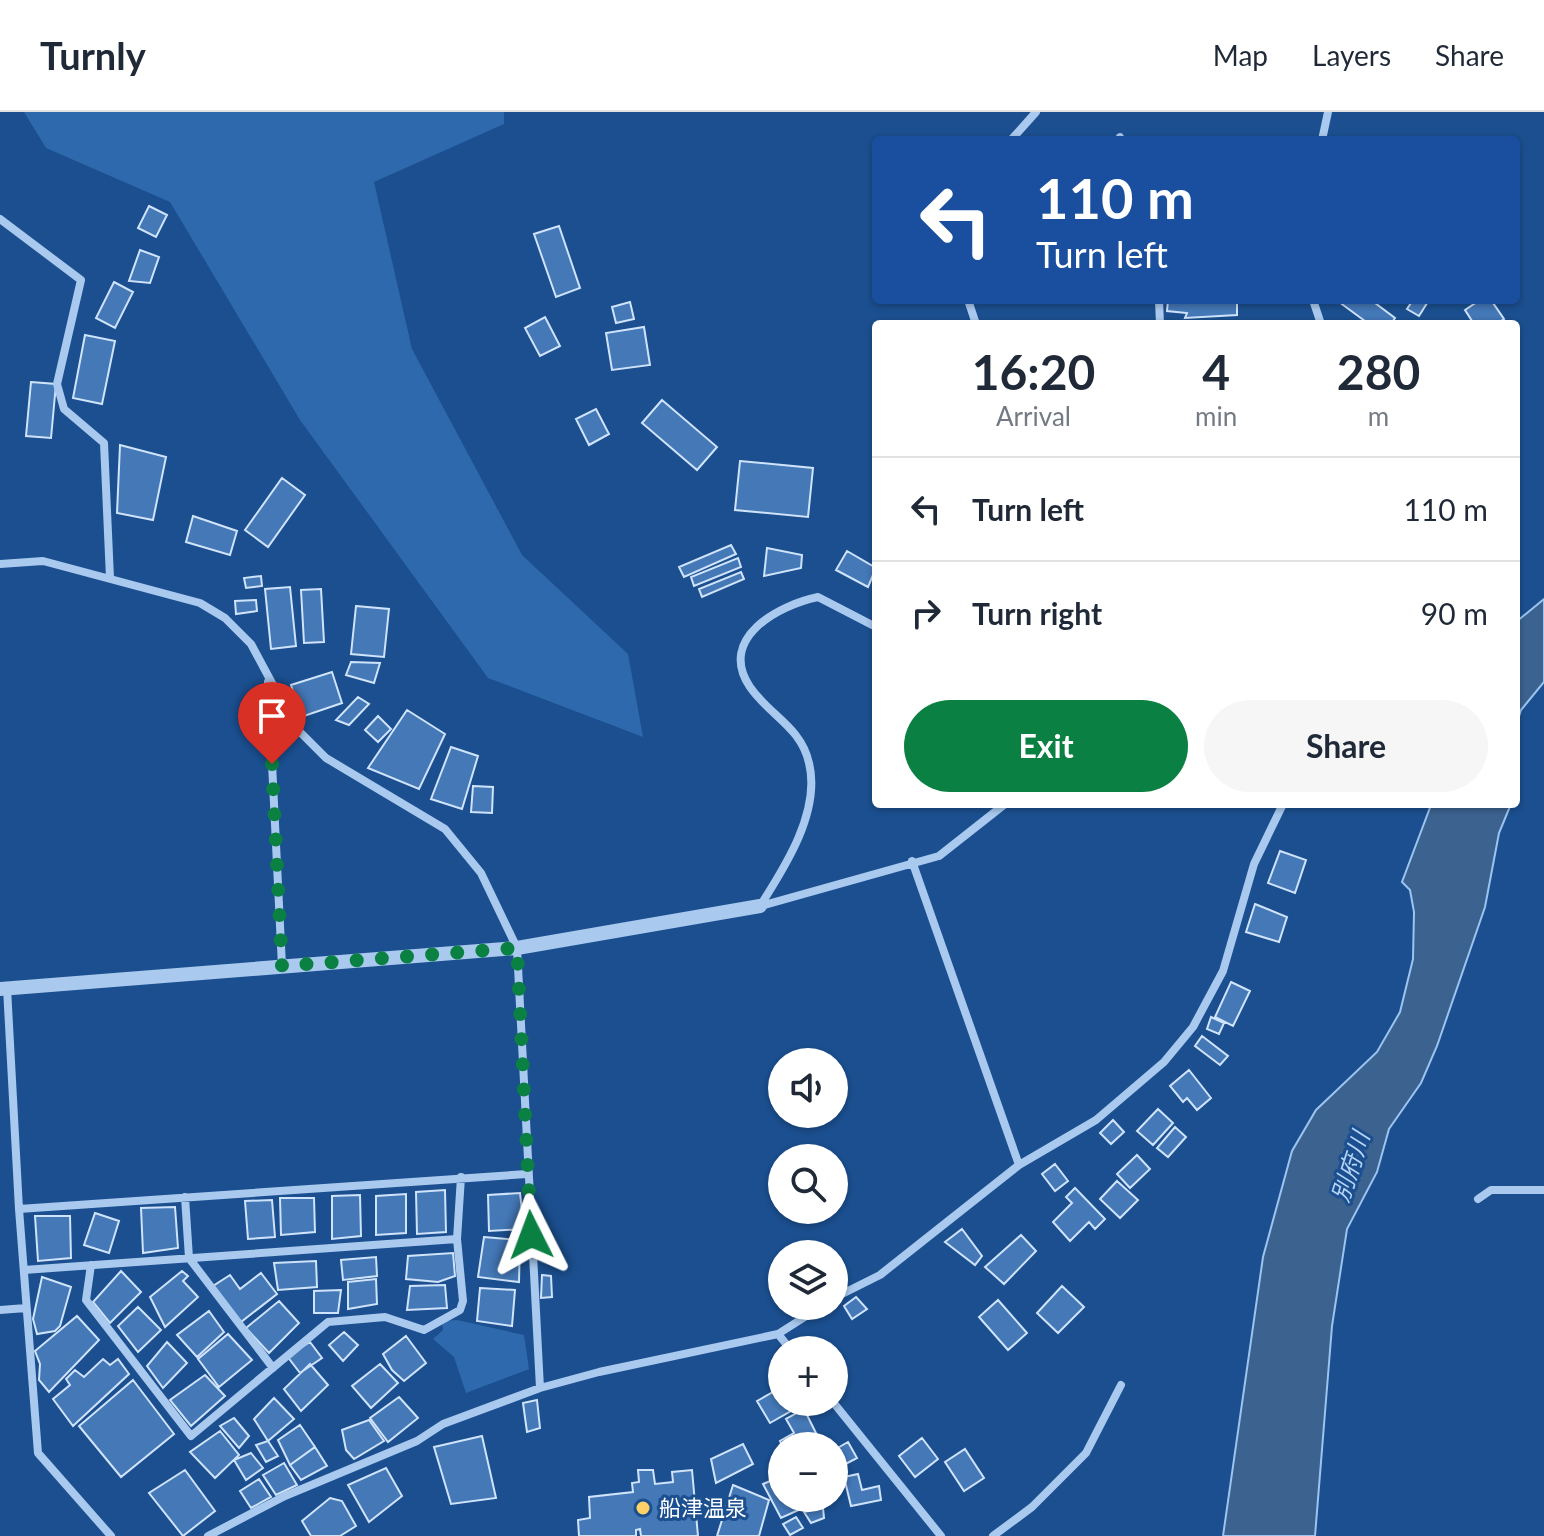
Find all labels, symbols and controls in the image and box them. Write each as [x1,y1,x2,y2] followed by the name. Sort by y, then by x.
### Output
[40,32,146,78] text: Turnly
[1213,38,1268,72] text: Map
[1312,38,1391,72] text: Layers
[1435,38,1504,72] text: Share
[1036,164,1194,231] text: 110 m
[904,168,1008,272] icon: left
[1036,232,1168,276] text: Turn left
[972,343,1095,400] text: 16:20
[1202,343,1230,400] text: 4
[1337,343,1420,400] text: 280
[996,400,1071,432] text: Arrival
[1195,400,1237,432] text: min
[1368,400,1389,432] text: m
[904,487,948,531] icon: left
[972,491,1084,527] text: Turn left
[1403,491,1488,527] text: 110 m
[904,591,948,635] icon: right
[972,595,1102,631] text: Turn right
[1421,595,1488,631] text: 90 m
[238,682,306,764] pin
[250,694,294,738] icon: arrive
[904,700,1188,792] button: Exit
[1204,700,1488,792] button: Share
[768,1048,848,1512] map controls
[768,1048,848,1128] button: sound
[1325,1125,1375,1205] water label: 別府川
[768,1144,848,1224] button: search
[489,1193,573,1277] position arrow
[768,1240,848,1320] button: layers
[768,1336,848,1416] button: +
[768,1432,848,1512] button: −
[659,1494,747,1521] place label: 船津温泉
[634,1499,652,1517] marker: 船津温泉

